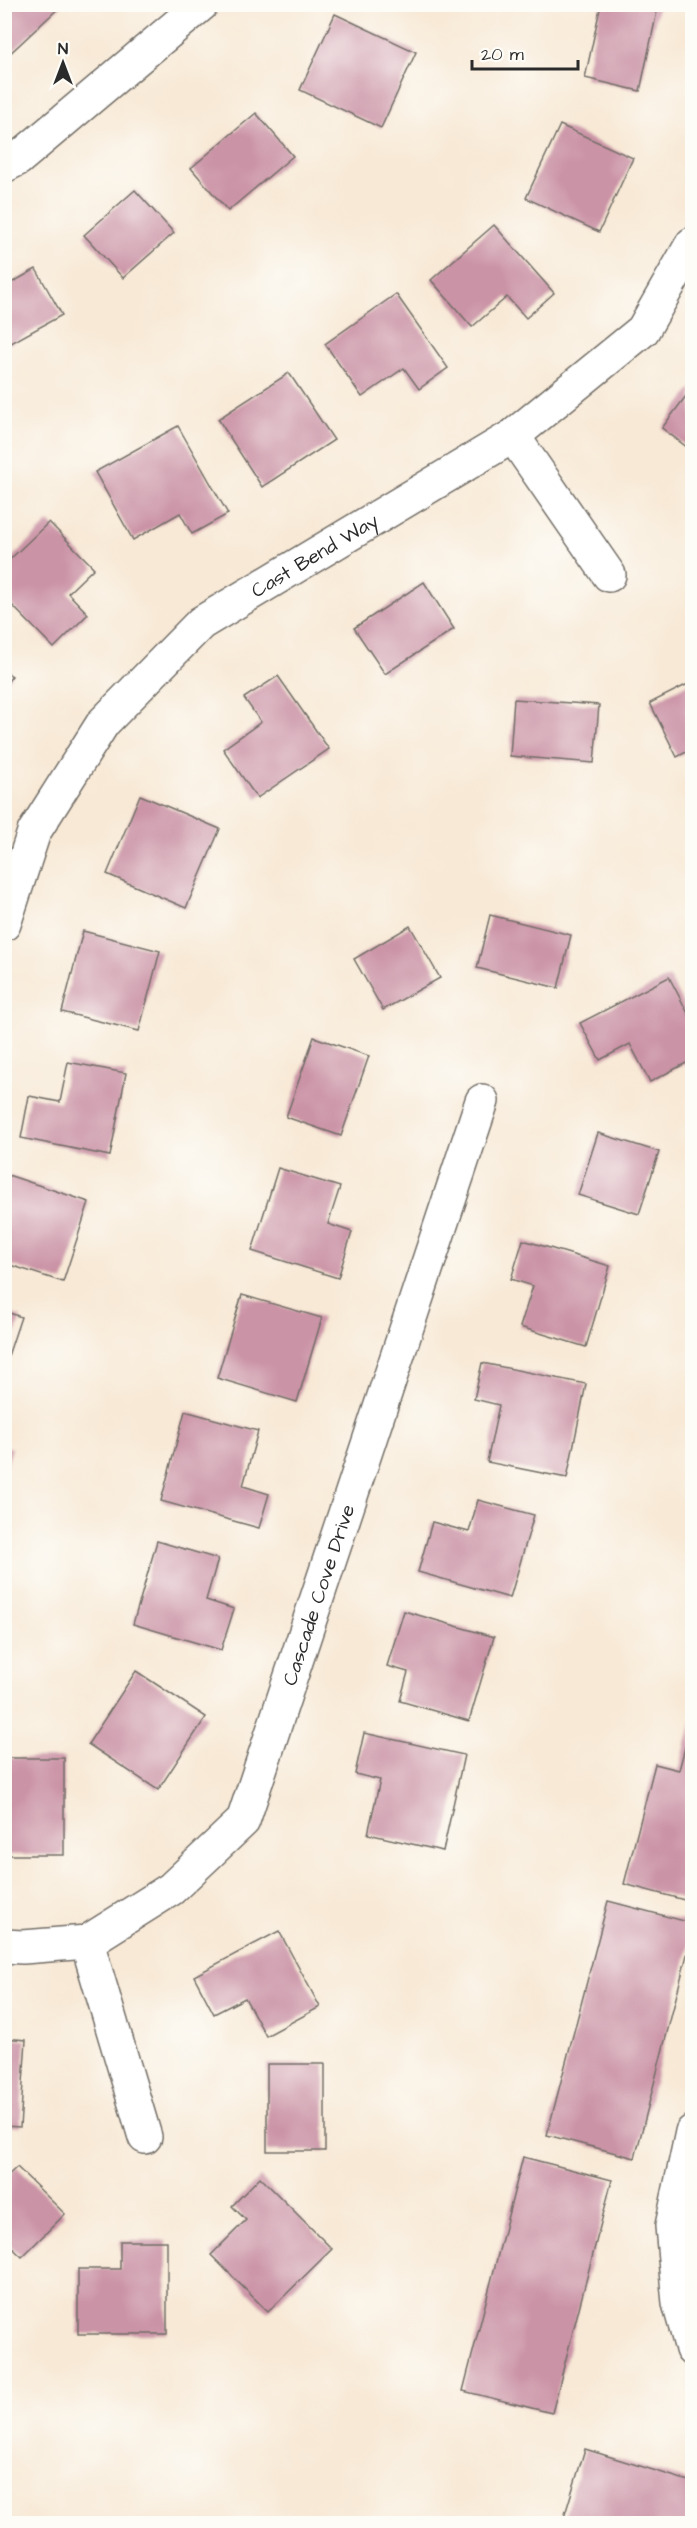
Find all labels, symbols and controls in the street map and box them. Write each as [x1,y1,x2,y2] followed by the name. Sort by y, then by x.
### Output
[33,33,93,93] north arrow
[472,33,578,71] scale bar
[58,38,68,60] text: N
[481,42,524,67] text: 20 m
[246,507,384,605] street label: Cast Bend Way
[276,1501,362,1689] street label: Cascade Cove Drive

